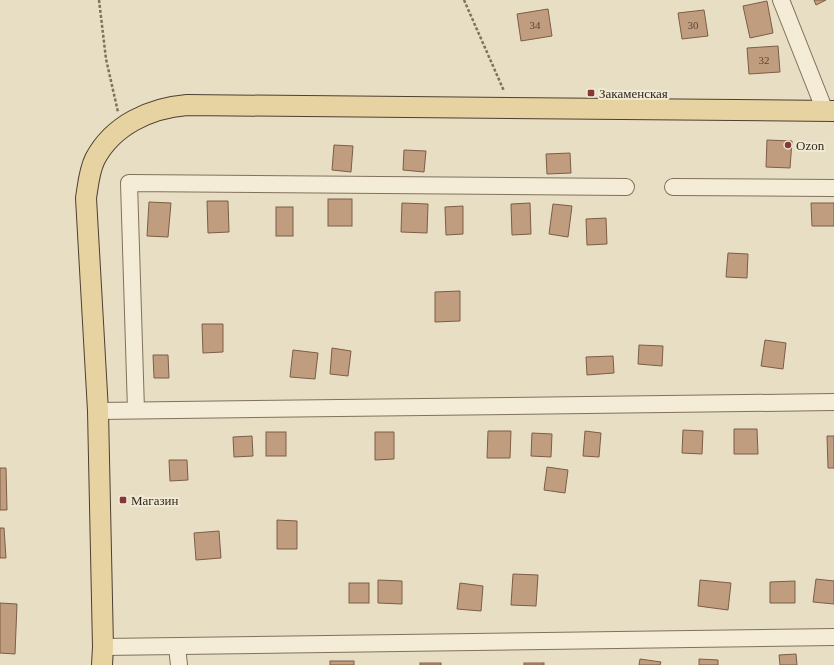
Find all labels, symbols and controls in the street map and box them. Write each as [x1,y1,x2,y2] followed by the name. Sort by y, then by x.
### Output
[530,19,541,31] house number: 34
[688,19,699,31] house number: 30
[759,54,770,66] house number: 32
[599,86,668,101] place label: Закаменская
[586,88,596,98] marker: Закаменская
[796,138,825,153] place label: Ozon
[783,140,793,150] marker: Ozon
[131,493,179,508] place label: Магазин
[118,495,128,505] marker: Магазин

